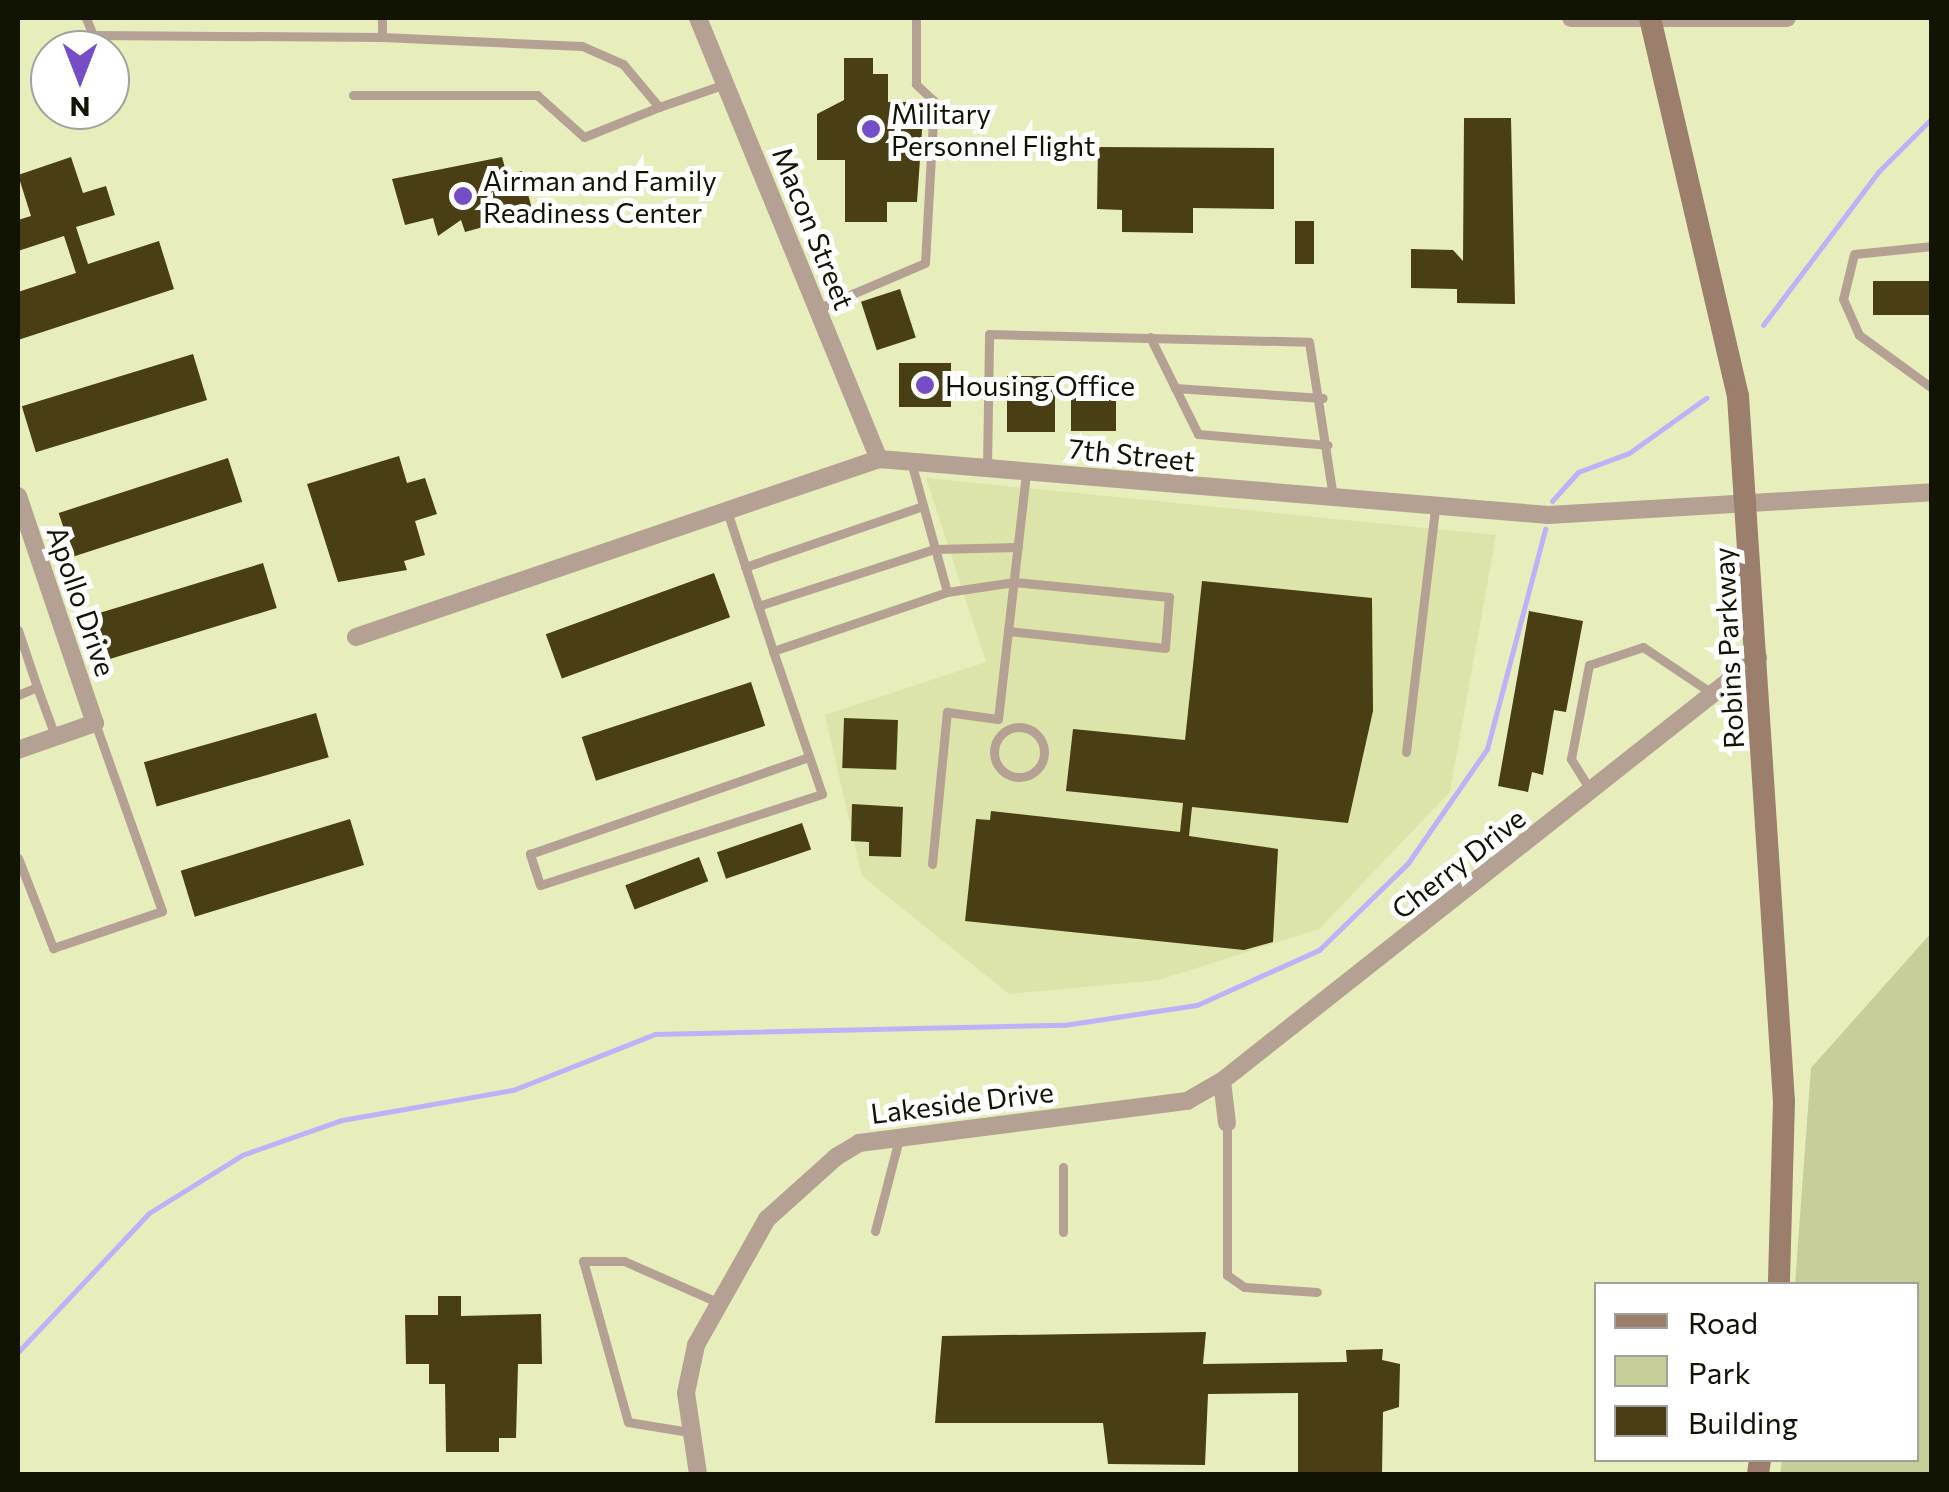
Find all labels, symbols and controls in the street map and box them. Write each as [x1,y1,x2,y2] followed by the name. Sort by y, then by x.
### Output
[30,30,130,130] north arrow
[70,91,91,125] text: N
[891,96,1095,162] place label: Military Personnel Flight
[860,118,882,140] marker: Military Personnel Flight
[766,142,862,314] street label: Macon Street
[483,163,717,229] place label: Airman and Family Readiness Center
[452,185,474,207] marker: Airman and Family Readiness Center
[945,368,1135,402] place label: Housing Office
[914,374,936,396] marker: Housing Office
[1067,431,1197,477] street label: 7th Street
[41,522,123,680] street label: Apollo Drive
[1706,546,1750,750] street label: Robins Parkway
[1385,801,1531,925] street label: Cherry Drive
[869,1074,1055,1130] street label: Lakeside Drive
[1594,1282,1919,1462] legend
[1688,1303,1758,1340] text: Road
[1688,1353,1751,1390] text: Park
[1688,1403,1798,1440] text: Building

